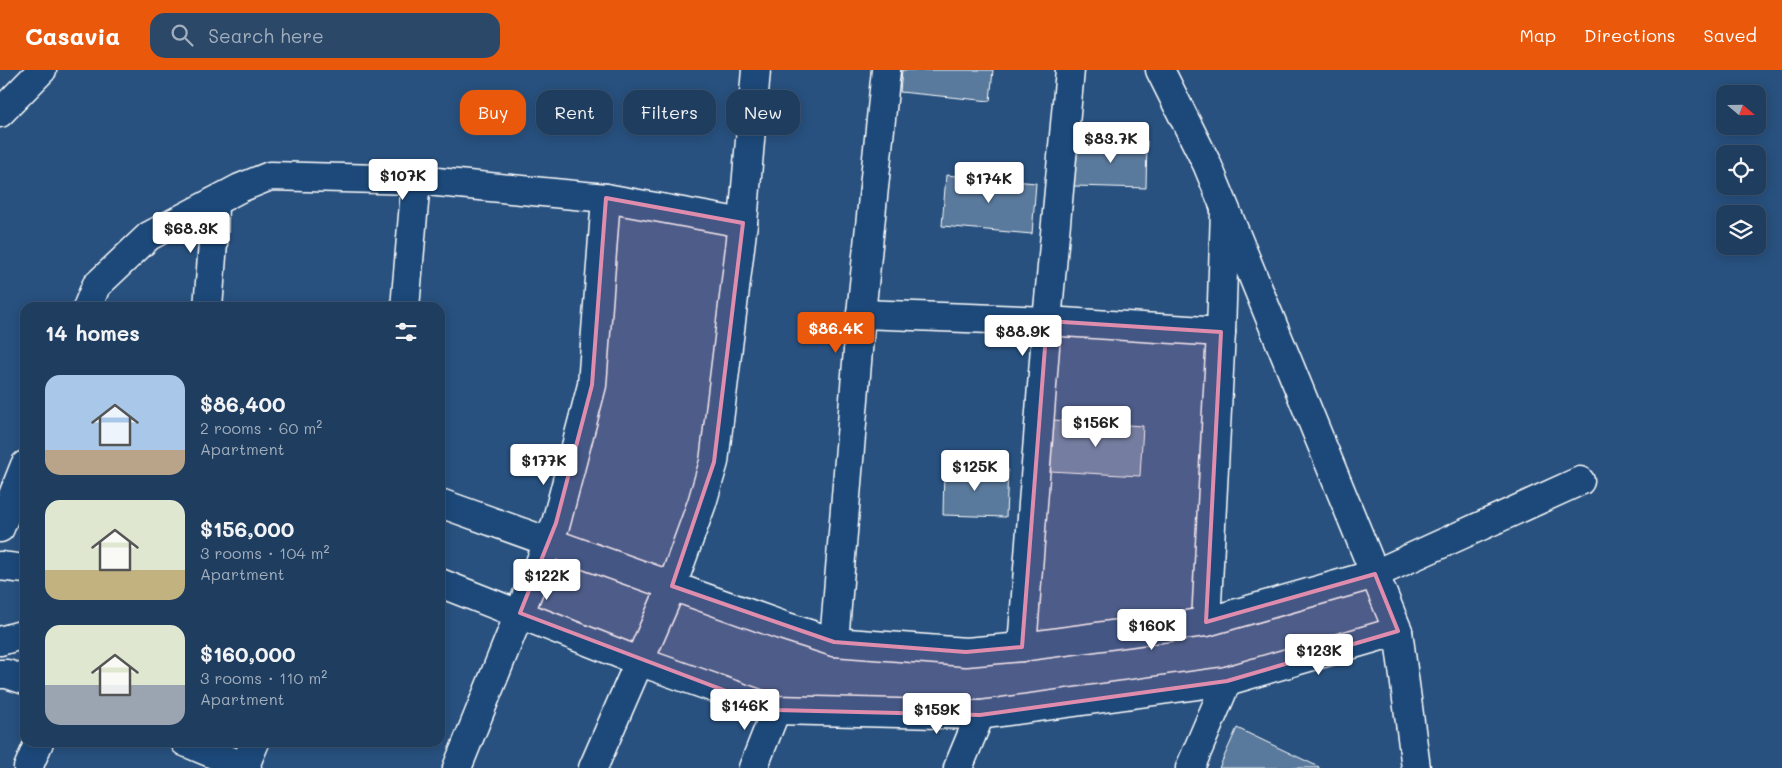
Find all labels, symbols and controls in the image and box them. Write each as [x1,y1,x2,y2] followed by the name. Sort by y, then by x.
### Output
[150,13,500,58] search box
[25,20,120,51] text: Casavia
[168,21,196,49] icon: search
[208,23,324,48] text: Search here
[1519,23,1556,47] text: Map
[1584,23,1676,47] text: Directions
[1704,23,1757,47] text: Saved
[1716,85,1766,135] north arrow
[1716,85,1766,255] map controls
[460,90,526,135] chip: Buy
[536,90,613,135] chip: Rent
[623,90,716,135] chip: Filters
[726,90,800,135] chip: New
[1070,122,1152,164] pin: $83.7K
[1084,127,1138,148] text: $83.7K
[1716,145,1766,195] button: locate
[368,158,438,201] pin: $107K
[954,162,1024,204] pin: $174K
[380,164,426,185] text: $107K
[966,167,1012,188] text: $174K
[1716,205,1766,255] button: layers
[150,212,232,254] pin: $68.3K
[164,217,218,238] text: $68.3K
[795,312,877,354] pin: $86.4K
[982,314,1064,357] pin: $88.9K
[808,317,864,338] text: $86.4K
[392,318,420,346] icon: filters
[45,319,140,346] text: 14 homes
[996,320,1050,341] text: $88.9K
[200,390,285,417] text: $86,400
[85,395,145,455] icon: home
[1061,406,1131,448] pin: $156K
[1073,411,1119,432] text: $156K
[200,417,322,438] text: 2 rooms · 60 m²
[200,438,285,459] text: Apartment
[509,444,579,486] pin: $177K
[521,449,567,470] text: $177K
[940,450,1010,492] pin: $125K
[952,455,998,476] text: $125K
[200,515,294,542] text: $156,000
[85,520,145,580] icon: home
[200,542,330,563] text: 3 rooms · 104 m²
[512,558,582,601] pin: $122K
[200,563,285,584] text: Apartment
[524,564,570,585] text: $122K
[1117,608,1187,651] pin: $160K
[1128,614,1176,635] text: $160K
[1284,634,1354,676] pin: $123K
[1296,639,1342,660] text: $123K
[200,640,295,667] text: $160,000
[85,645,145,705] icon: home
[200,667,327,688] text: 3 rooms · 110 m²
[200,688,285,709] text: Apartment
[710,688,780,731] pin: $146K
[902,692,972,735] pin: $159K
[721,694,769,715] text: $146K
[914,698,960,719] text: $159K

